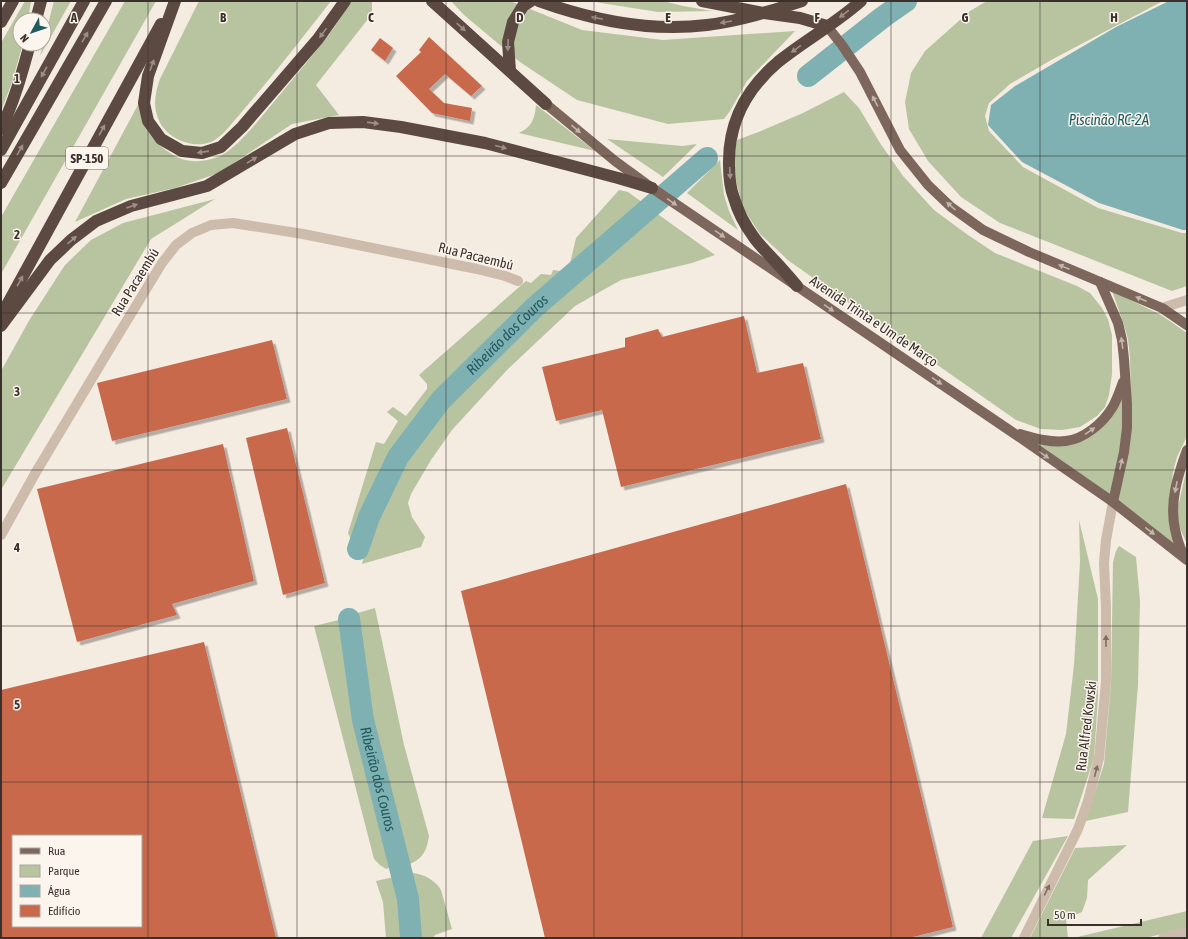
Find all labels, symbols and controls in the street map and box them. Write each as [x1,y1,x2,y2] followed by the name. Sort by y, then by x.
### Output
[70,10,78,25] text: A
[220,10,227,25] text: B
[368,10,374,25] text: C
[516,10,524,25] text: D
[665,10,671,25] text: E
[814,10,820,25] text: F
[839,10,850,19] one-way arrow
[962,10,969,25] text: G
[1110,10,1118,25] text: H
[12,12,52,52] north arrow
[591,15,603,21] one-way arrow
[720,19,732,25] one-way arrow
[456,22,466,32] one-way arrow
[319,28,327,38] one-way arrow
[82,31,89,43] one-way arrow
[18,32,31,45] text: N
[505,39,511,52] one-way arrow
[790,45,801,54] one-way arrow
[149,58,155,70] one-way arrow
[41,66,48,78] one-way arrow
[14,71,20,86] text: 1
[872,96,878,107] one-way arrow
[1069,111,1149,128] water label: Piscinão RC-2A
[367,120,379,126] one-way arrow
[571,124,582,133] one-way arrow
[99,125,106,136] one-way arrow
[17,144,24,156] one-way arrow
[495,144,507,150] one-way arrow
[66,147,108,169] road number: SP-150
[196,149,209,155] one-way arrow
[247,156,257,164] one-way arrow
[726,167,733,179] one-way arrow
[667,198,678,206] one-way arrow
[945,201,956,210] one-way arrow
[126,203,138,209] one-way arrow
[14,227,20,242] text: 2
[715,230,725,238] one-way arrow
[67,235,77,244] one-way arrow
[437,239,515,273] street label: Rua Pacaembú
[108,245,162,319] street label: Rua Pacaembú
[1059,264,1070,270] one-way arrow
[807,272,941,370] street label: Avenida Trinta e Um de Março
[16,275,23,287] one-way arrow
[463,291,551,378] water label: Ribeirão dos Couros
[1135,296,1147,303] one-way arrow
[824,304,834,312] one-way arrow
[1119,337,1125,349] one-way arrow
[932,377,942,385] one-way arrow
[14,384,20,399] text: 3
[1084,427,1096,434] one-way arrow
[1039,451,1050,459] one-way arrow
[1119,458,1125,471] one-way arrow
[1172,481,1178,493] one-way arrow
[1144,527,1155,535] one-way arrow
[13,540,20,555] text: 4
[1103,634,1109,647] one-way arrow
[1073,680,1099,772] street label: Rua Alfred Kowski
[14,697,20,712] text: 5
[357,725,400,833] water label: Ribeirão dos Couros
[1093,764,1099,776] one-way arrow
[12,835,142,927] legend
[48,844,65,858] text: Rua
[48,864,80,878] text: Parque
[48,884,70,898] text: Água
[1044,885,1050,896] one-way arrow
[1048,901,1141,927] scale bar
[48,904,81,918] text: Edifício
[1054,908,1076,922] text: 50 m

